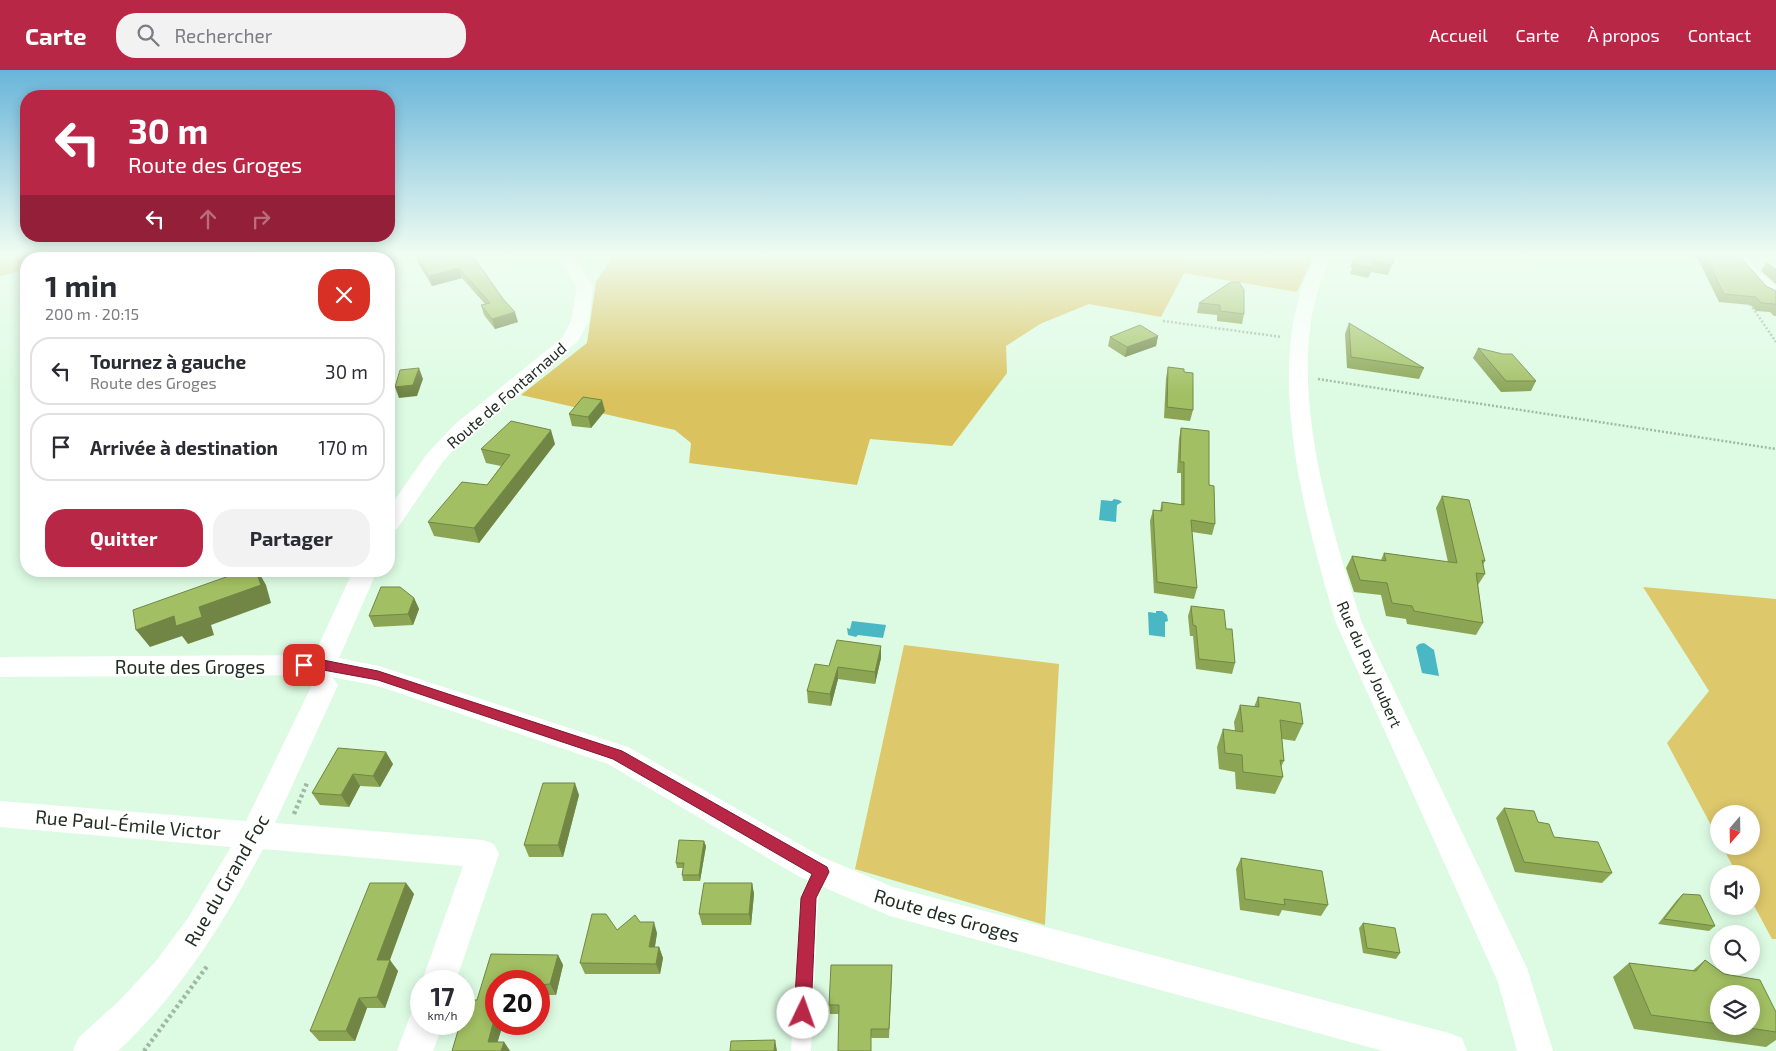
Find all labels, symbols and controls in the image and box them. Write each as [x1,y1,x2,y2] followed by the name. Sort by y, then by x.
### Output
[116,13,466,58] search box
[25,21,86,50] text: Carte
[134,21,162,49] icon: search
[174,24,272,47] text: Rechercher
[1429,24,1488,46] text: Accueil
[1516,24,1559,46] text: Carte
[1587,24,1660,46] text: À propos
[1688,24,1751,46] text: Contact
[128,109,208,151] text: 30 m
[45,110,110,175] icon: left
[128,151,302,177] text: Route des Groges
[141,205,169,233] icon: left
[194,205,222,233] icon: ahead
[247,205,275,233] icon: right
[45,267,117,303] text: 1 min
[318,269,370,321] button: close
[45,304,139,323] text: 200 m · 20:15
[442,338,570,452] street label: Route de Fontarnaud
[90,350,246,373] text: Tournez à gauche
[47,357,75,385] icon: left
[325,360,368,383] text: 30 m
[90,373,217,392] text: Route des Groges
[47,433,75,461] icon: arrive
[90,436,278,459] text: Arrivée à destination
[318,436,368,459] text: 170 m
[45,509,203,567] button: Quitter
[213,509,370,567] button: Partager
[1333,598,1407,730] street label: Rue du Puy Joubert
[283,644,325,686] pin
[290,651,318,679] icon: arrive
[115,655,265,678] street label: Route des Groges
[34,804,222,844] street label: Rue Paul-Émile Victor
[1710,805,1760,855] north arrow
[1710,805,1760,1035] map controls
[179,810,273,950] street label: Rue du Grand Foc
[1710,865,1760,915] button: sound
[872,883,1022,947] street label: Route des Groges
[1710,925,1760,975] button: search
[485,970,550,1035] speed limit sign: 20
[430,981,455,1011] text: 17
[1710,985,1760,1035] button: layers
[776,986,828,1038] position arrow
[428,1008,457,1022] text: km/h

